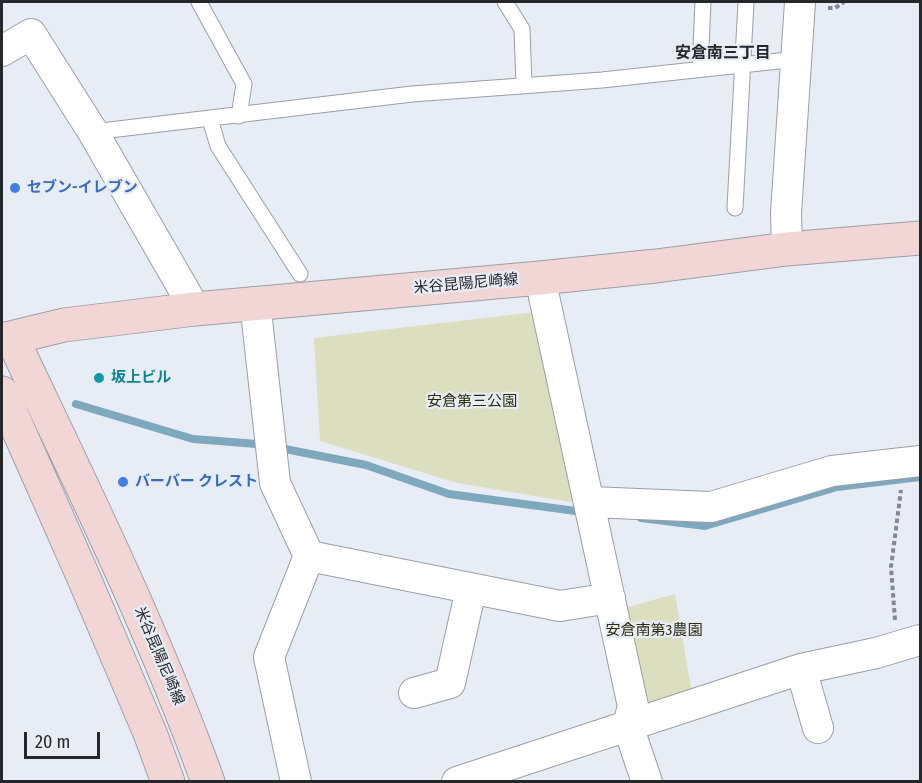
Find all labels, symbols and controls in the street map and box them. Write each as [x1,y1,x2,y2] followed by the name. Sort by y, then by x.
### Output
[675,44,771,64] district label: 安倉南三丁目
[27,179,138,197] place label: セブン-イレブン
[8,181,22,195] marker: セブン-イレブン
[413,270,519,298] street label: 米谷昆陽尼崎線
[111,369,171,387] place label: 坂上ビル
[92,371,106,385] marker: 坂上ビル
[427,393,517,411] park label: 安倉第三公園
[135,473,258,491] place label: バーバー クレスト
[116,475,130,489] marker: バーバー クレスト
[130,604,188,708] street label: 米谷昆陽尼崎線
[606,622,702,640] park label: 安倉南第3農園
[27,720,104,758] scale bar
[35,731,70,753] text: 20 m

